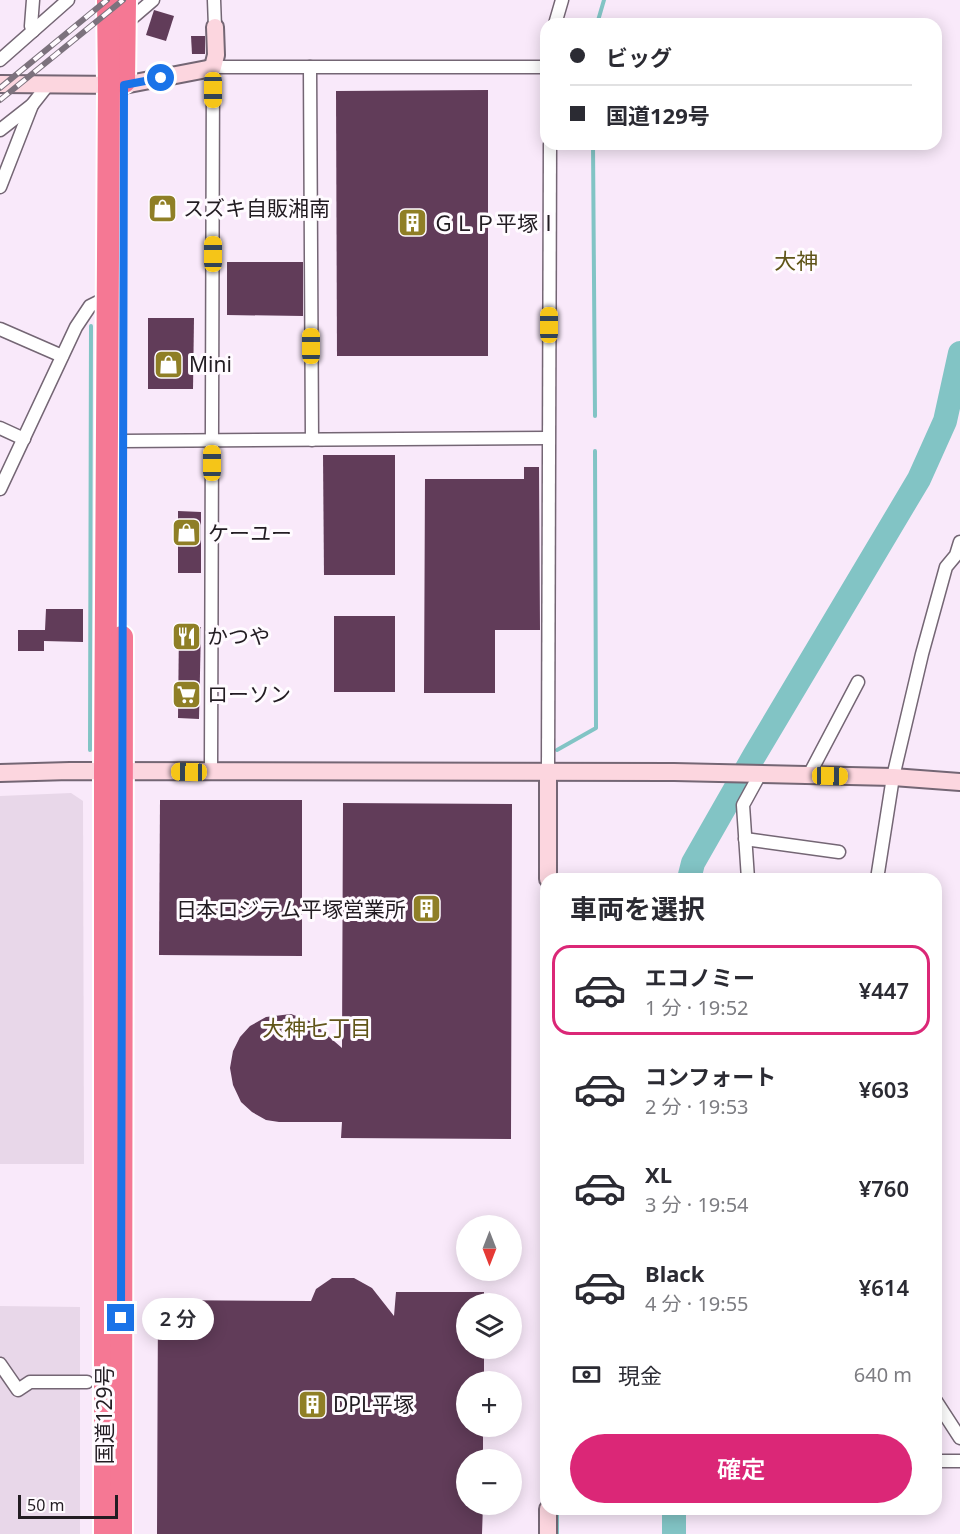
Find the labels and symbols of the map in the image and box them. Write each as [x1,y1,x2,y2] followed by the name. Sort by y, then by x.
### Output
[147,64,174,91] route start
[204,72,222,108] car
[146,192,178,224] shop icon: スズキ自販湘南
[183,194,330,222] place label: スズキ自販湘南
[396,207,428,239] building icon: ＧＬＰ平塚Ⅰ
[433,209,559,237] place label: ＧＬＰ平塚Ⅰ
[204,236,222,272] car
[774,245,818,275] district label: 大神
[540,307,558,343] car
[302,328,320,364] car
[152,348,184,380] shop icon: Mini
[189,350,232,378] place label: Mini
[203,445,221,481] car
[171,517,203,549] shop icon: ケーユー
[208,519,292,547] place label: ケーユー
[170,620,202,652] restaurant icon: かつや
[207,622,270,650] place label: かつや
[170,678,202,710] supermarket icon: ローソン
[207,680,291,708] place label: ローソン
[171,763,207,781] car
[812,767,848,785] car
[411,893,443,925] building icon: 日本ロジテム平塚営業所
[176,895,406,923] place label: 日本ロジテム平塚営業所
[262,1012,372,1042] district label: 大神七丁目
[456,1215,522,1281] north arrow
[142,1297,214,1339] callout: 2 分
[107,1304,134,1331] route end
[90,1365,118,1465] street label: 国道129号
[296,1388,328,1420] building icon: DPL平塚
[333,1390,414,1418] place label: DPL平塚
[18,1492,118,1520] scale bar

